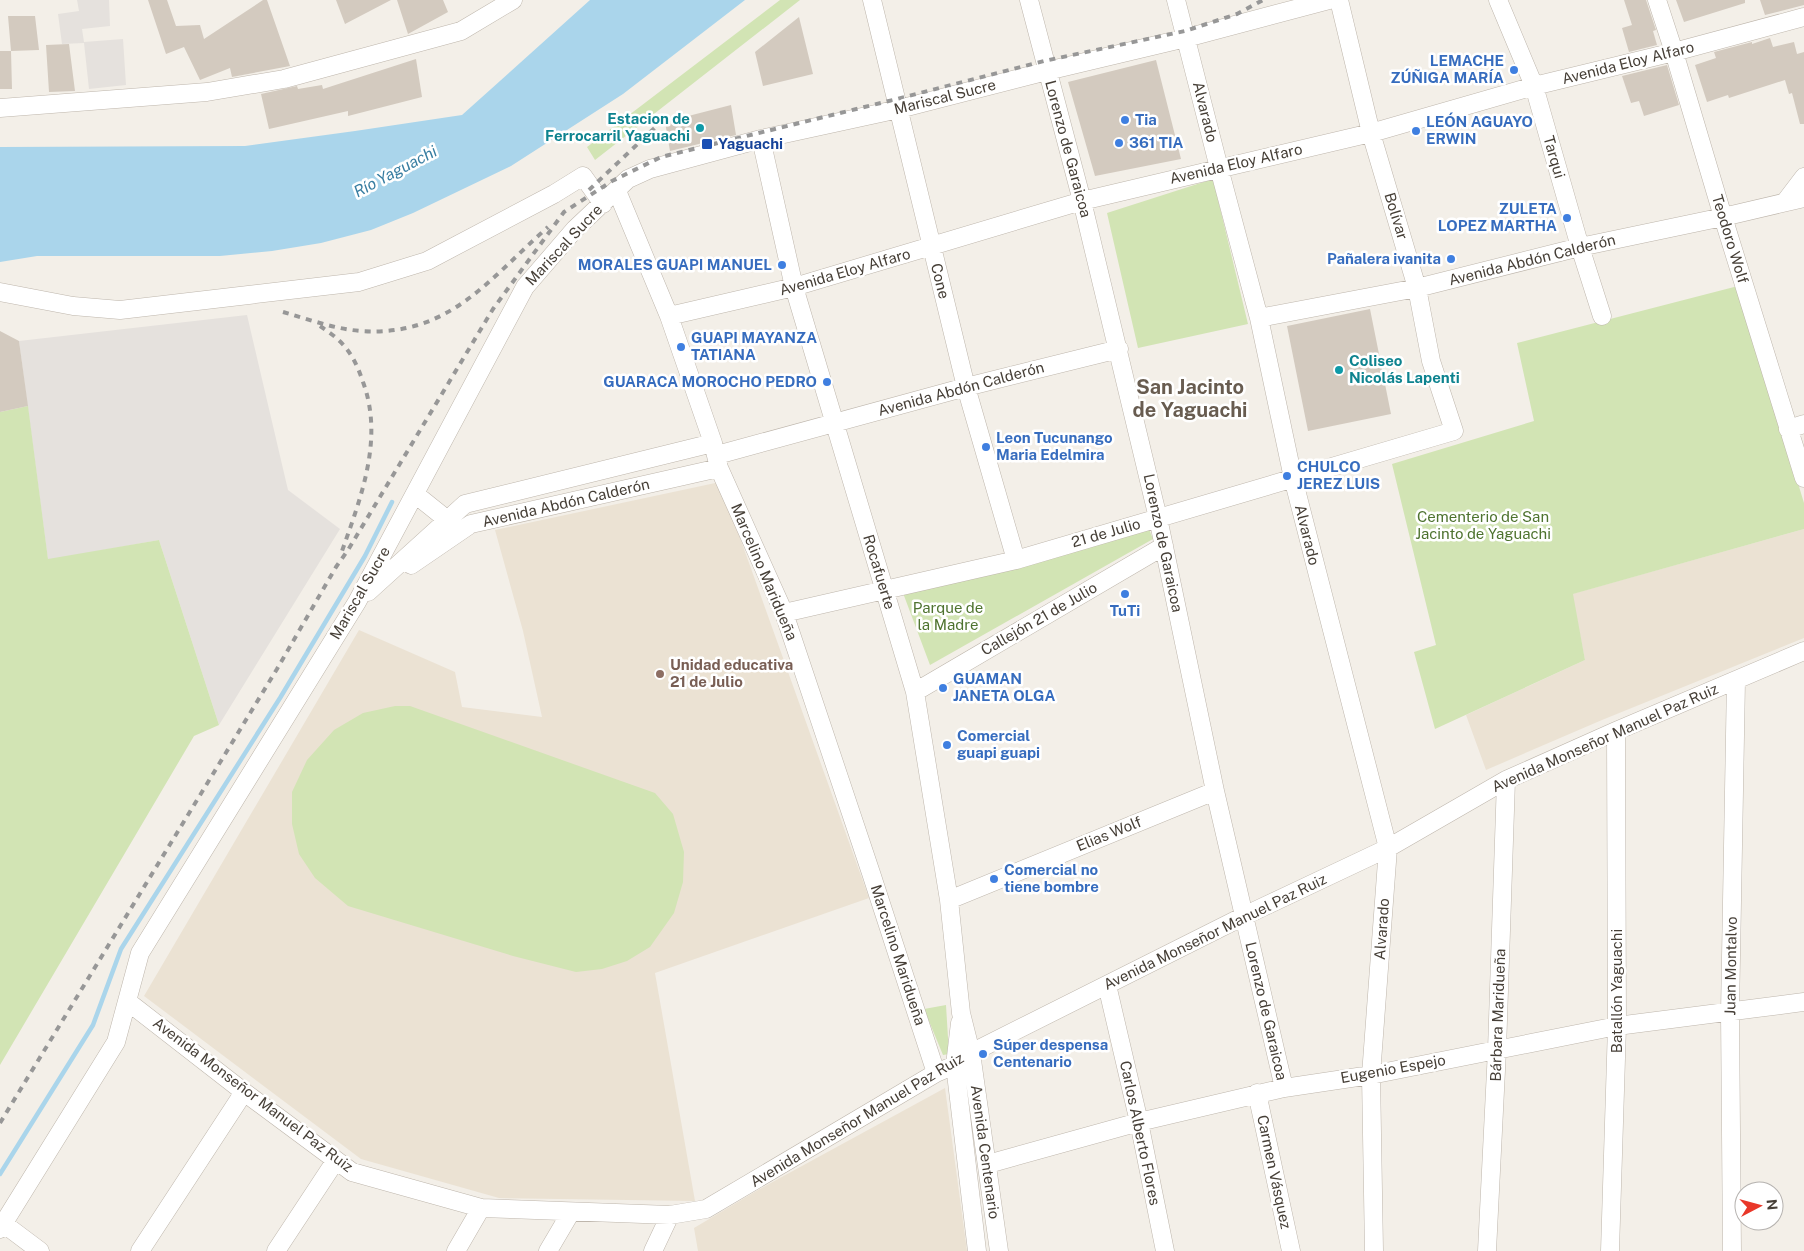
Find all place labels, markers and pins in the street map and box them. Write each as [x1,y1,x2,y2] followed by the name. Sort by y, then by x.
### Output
[1390,52,1504,86] place label: LEMACHE ZÚÑIGA MARÍA
[1508,64,1520,76] marker: LEMACHE ZÚÑIGA MARÍA
[545,110,690,144] place label: Estacion de Ferrocarril Yaguachi
[1135,111,1157,128] place label: Tia
[1426,112,1533,147] place label: LEÓN AGUAYO ERWIN
[1119,114,1131,126] marker: Tia
[694,122,706,134] marker: Estacion de Ferrocarril Yaguachi
[1410,125,1422,137] marker: LEÓN AGUAYO ERWIN
[1129,134,1183,151] place label: 361 TIA
[718,135,783,152] place label: Yaguachi
[700,137,714,151] marker: Yaguachi
[1113,137,1125,149] marker: 361 TIA
[1438,200,1557,234] place label: ZULETA LOPEZ MARTHA
[1561,212,1573,224] marker: ZULETA LOPEZ MARTHA
[1327,250,1441,267] place label: Pañalera ivanita
[1445,253,1457,265] marker: Pañalera ivanita
[578,256,772,273] place label: MORALES GUAPI MANUEL
[776,259,788,271] marker: MORALES GUAPI MANUEL
[691,329,817,363] place label: GUAPI MAYANZA TATIANA
[675,341,687,353] marker: GUAPI MAYANZA TATIANA
[1349,352,1460,386] place label: Coliseo Nicolás Lapenti
[1333,364,1345,376] marker: Coliseo Nicolás Lapenti
[603,373,817,390] place label: GUARACA MOROCHO PEDRO
[821,376,833,388] marker: GUARACA MOROCHO PEDRO
[996,429,1113,463] place label: Leon Tucunango Maria Edelmira
[980,441,992,453] marker: Leon Tucunango Maria Edelmira
[1297,458,1380,492] place label: CHULCO JEREZ LUIS
[1281,470,1293,482] marker: CHULCO JEREZ LUIS
[1119,588,1131,600] marker: TuTi
[1110,602,1140,619] place label: TuTi
[670,656,793,690] place label: Unidad educativa 21 de Julio
[654,668,666,680] marker: Unidad educativa 21 de Julio
[953,670,1055,704] place label: GUAMAN JANETA OLGA
[937,682,949,694] marker: GUAMAN JANETA OLGA
[957,727,1040,761] place label: Comercial guapi guapi
[941,739,953,751] marker: Comercial guapi guapi
[1004,861,1099,895] place label: Comercial no tiene bombre
[988,873,1000,885] marker: Comercial no tiene bombre
[993,1036,1108,1070] place label: Súper despensa Centenario
[977,1048,989,1060] marker: Súper despensa Centenario

